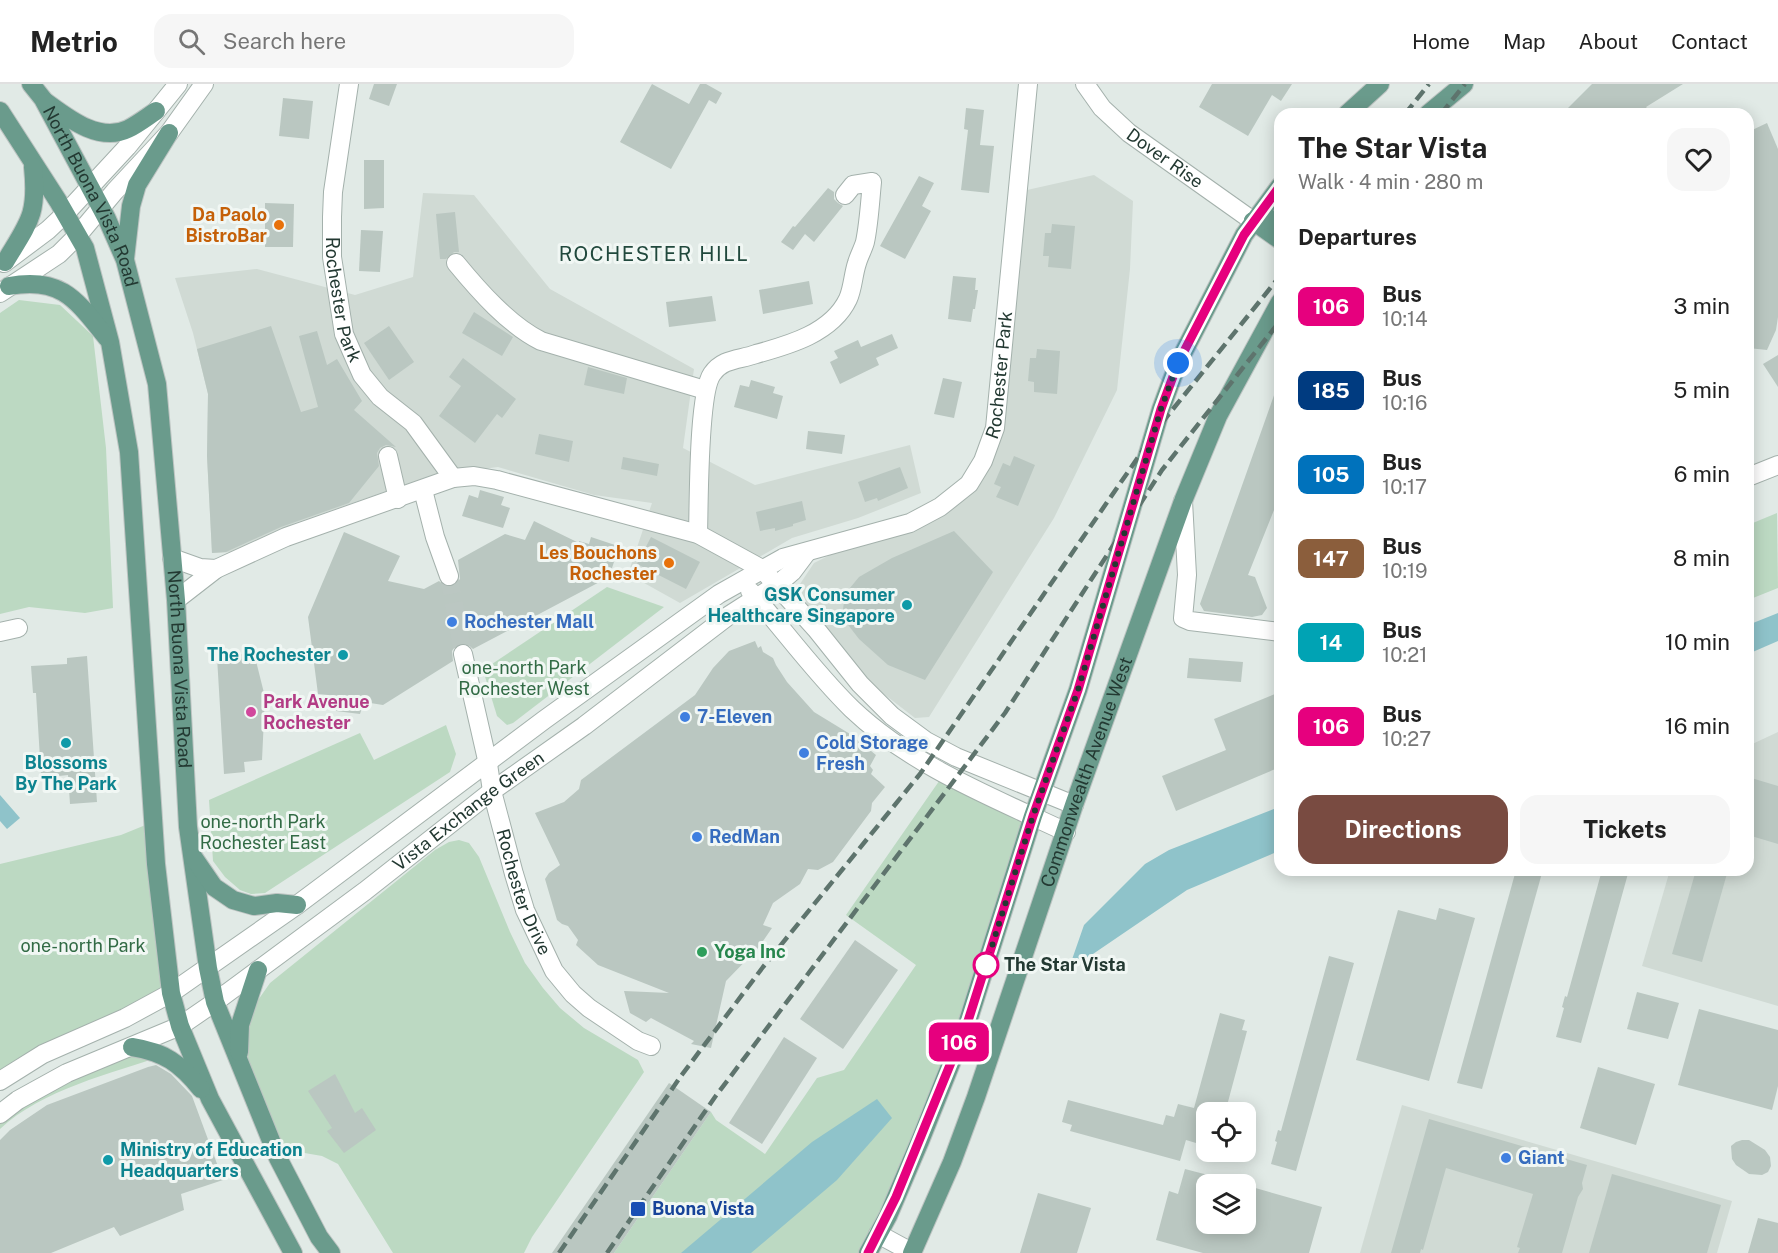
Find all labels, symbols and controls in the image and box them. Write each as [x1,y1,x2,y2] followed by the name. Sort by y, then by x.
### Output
[154,14,574,68] search box
[30,25,118,58] text: Metrio
[175,25,208,58] icon: search
[223,28,346,54] text: Search here
[1412,29,1470,54] text: Home
[1503,29,1546,54] text: Map
[1579,29,1638,54] text: About
[1671,29,1748,54] text: Contact
[39,102,142,289] street label: North Buona Vista Road
[1123,124,1207,192] street label: Dover Rise
[1667,128,1730,191] button: heart
[1298,131,1487,164] text: The Star Vista
[1298,170,1483,194] text: Walk · 4 min · 280 m
[186,204,268,246] place label: Da Paolo BistroBar
[272,218,286,232] marker: Da Paolo BistroBar
[1298,224,1417,250] text: Departures
[322,237,366,365] street label: Rochester Park
[559,242,749,266] district label: ROCHESTER HILL
[1382,281,1422,307] text: Bus
[1673,293,1730,319] text: 3 min
[1313,294,1349,319] text: 106
[1382,307,1428,331] text: 10:14
[981,310,1016,442] street label: Rochester Park
[1163,348,1193,378] your location
[1382,365,1422,391] text: Bus
[1673,377,1730,403] text: 5 min
[1312,378,1350,403] text: 185
[1382,391,1427,415] text: 10:16
[1382,449,1422,475] text: Bus
[1674,461,1730,487] text: 6 min
[1313,462,1349,487] text: 105
[1382,475,1427,499] text: 10:17
[1382,533,1422,559] text: Bus
[539,542,658,584] place label: Les Bouchons Rochester
[1673,545,1730,571] text: 8 min
[1313,546,1349,571] text: 147
[662,556,676,570] marker: Les Bouchons Rochester
[1382,559,1428,583] text: 10:19
[163,569,196,769] street label: North Buona Vista Road
[707,584,896,626] place label: GSK Consumer Healthcare Singapore
[900,598,914,612] marker: GSK Consumer Healthcare Singapore
[464,611,594,632] place label: Rochester Mall
[445,615,459,629] marker: Rochester Mall
[1382,617,1422,643] text: Bus
[1665,629,1730,655] text: 10 min
[1320,630,1342,655] text: 14
[1382,643,1427,667] text: 10:21
[207,644,332,665] place label: The Rochester
[336,648,350,662] marker: The Rochester
[1036,654,1136,890] street label: Commonwealth Avenue West
[458,657,590,699] park label: one-north Park Rochester West
[263,691,370,733] place label: Park Avenue Rochester
[1382,701,1422,727] text: Bus
[244,705,258,719] marker: Park Avenue Rochester
[697,706,772,727] place label: 7-Eleven
[678,710,692,724] marker: 7-Eleven
[1665,713,1730,739] text: 16 min
[1313,714,1349,739] text: 106
[1382,727,1431,751] text: 10:27
[816,732,928,774] place label: Cold Storage Fresh
[59,736,73,750] marker: Blossoms By The Park
[797,746,811,760] marker: Cold Storage Fresh
[389,747,548,875] street label: Vista Exchange Green
[15,752,118,794] place label: Blossoms By The Park
[1298,795,1508,864] button: Directions
[1520,795,1730,864] button: Tickets
[200,811,326,853] park label: one-north Park Rochester East
[492,826,556,958] street label: Rochester Drive
[709,826,780,847] place label: RedMan
[690,830,704,844] marker: RedMan
[20,935,146,956] park label: one-north Park
[714,941,786,962] place label: Yoga Inc
[695,945,709,959] marker: Yoga Inc
[973,952,999,978] marker: The Star Vista
[1004,954,1126,975] place label: The Star Vista
[924,1022,994,1062] line badge: 106
[941,1030,977,1055] text: 106
[1196,1102,1256,1234] map controls
[1196,1102,1256,1162] button: locate
[120,1139,303,1181] place label: Ministry of Education Headquarters
[1518,1147,1565,1168] place label: Giant
[1499,1151,1513,1165] marker: Giant
[101,1153,115,1167] marker: Ministry of Education Headquarters
[1196,1174,1256,1234] button: layers
[652,1198,755,1219] place label: Buona Vista
[629,1200,647,1218] marker: Buona Vista

